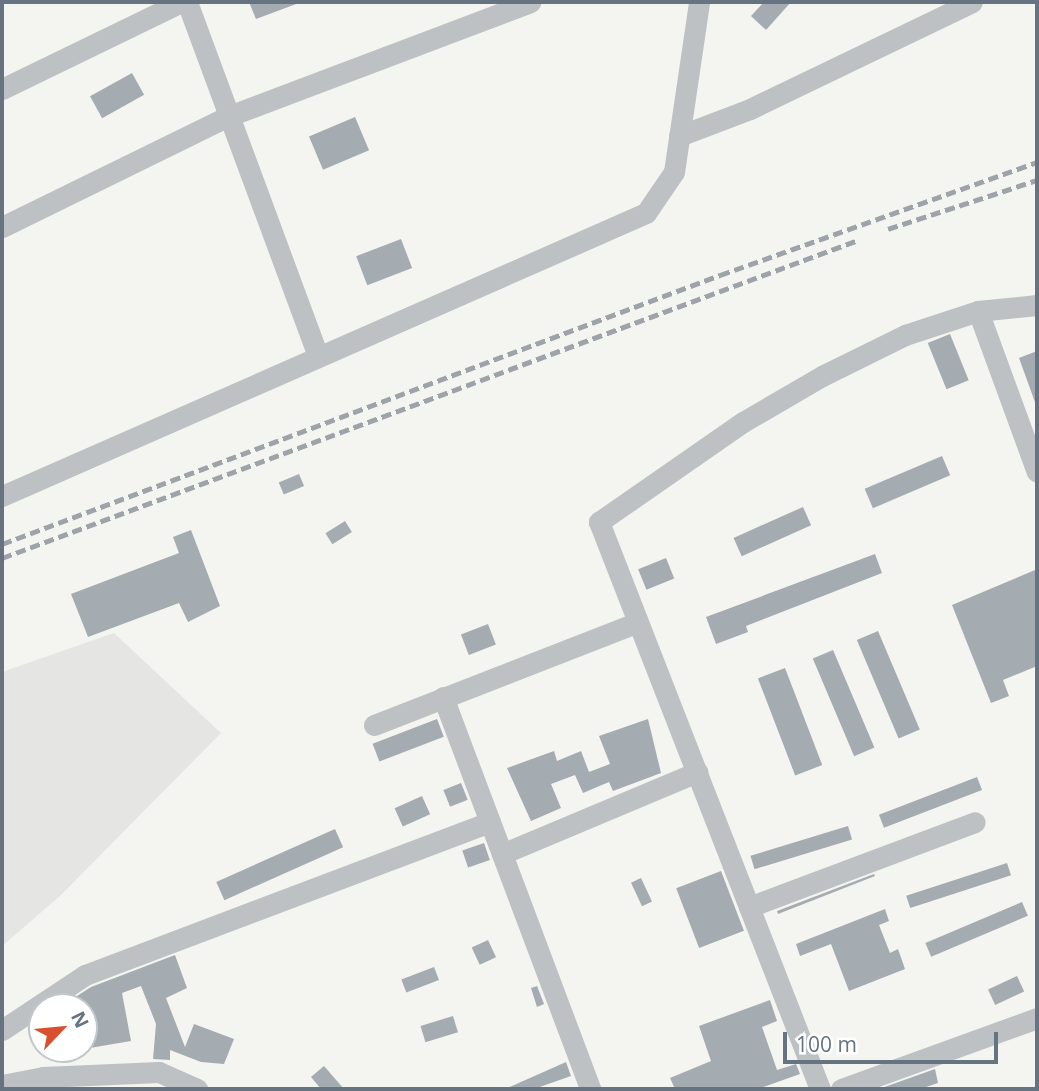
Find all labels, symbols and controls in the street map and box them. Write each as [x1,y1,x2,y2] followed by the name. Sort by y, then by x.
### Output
[28,993,98,1063] north arrow
[65,1007,95,1032] text: N
[787,1018,1002,1062] scale bar
[796,1030,857,1058] text: 100 m

